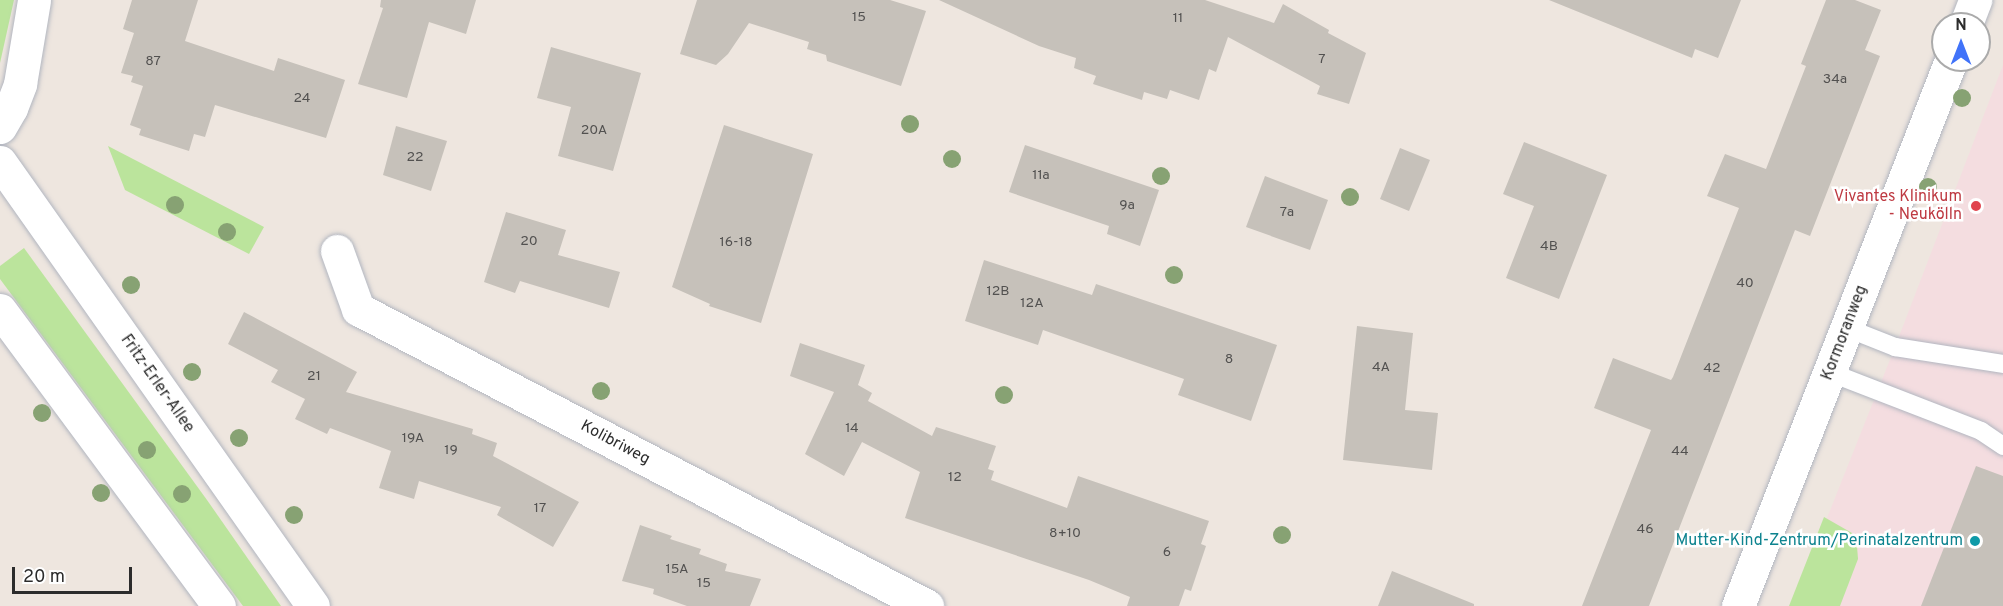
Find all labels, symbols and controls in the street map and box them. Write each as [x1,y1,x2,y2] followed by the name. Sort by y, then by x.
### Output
[852,10,866,26] house number: 15
[1173,11,1183,27] house number: 11
[1931,12,1991,72] north arrow
[1955,16,1967,36] text: N
[1318,52,1326,68] house number: 7
[145,54,161,70] house number: 87
[1823,72,1847,88] house number: 34a
[293,91,311,107] house number: 24
[581,123,607,139] house number: 20A
[406,150,424,166] house number: 22
[1032,168,1050,184] house number: 11a
[1834,187,1962,225] place label: Vivantes Klinikum - Neukölln
[1967,197,1985,215] marker: Vivantes Klinikum - Neukölln
[1119,198,1135,214] house number: 9a
[1280,205,1294,221] house number: 7a
[520,234,538,250] house number: 20
[720,235,752,251] house number: 16-18
[1540,239,1558,255] house number: 4B
[1736,276,1754,292] house number: 40
[1818,283,1872,383] street label: Kormoranweg
[987,284,1009,300] house number: 12B
[1020,296,1044,312] house number: 12A
[116,331,198,437] street label: Fritz-Erler-Allee
[1225,352,1233,368] house number: 8
[1372,360,1390,376] house number: 4A
[1703,361,1721,377] house number: 42
[307,369,321,385] house number: 21
[577,417,653,469] street label: Kolibriweg
[845,421,859,437] house number: 14
[402,431,424,447] house number: 19A
[444,443,458,459] house number: 19
[1671,444,1689,460] house number: 44
[948,470,962,486] house number: 12
[534,501,546,517] house number: 17
[1636,522,1654,538] house number: 46
[1049,526,1081,542] house number: 8+10
[1675,531,1963,551] place label: Mutter-Kind-Zentrum/Perinatalzentrum
[1968,534,1982,548] marker: Mutter-Kind-Zentrum/Perinatalzentrum
[1163,545,1171,561] house number: 6
[15,555,135,593] scale bar
[665,562,689,578] house number: 15A
[23,566,65,589] text: 20 m
[697,576,711,592] house number: 15

